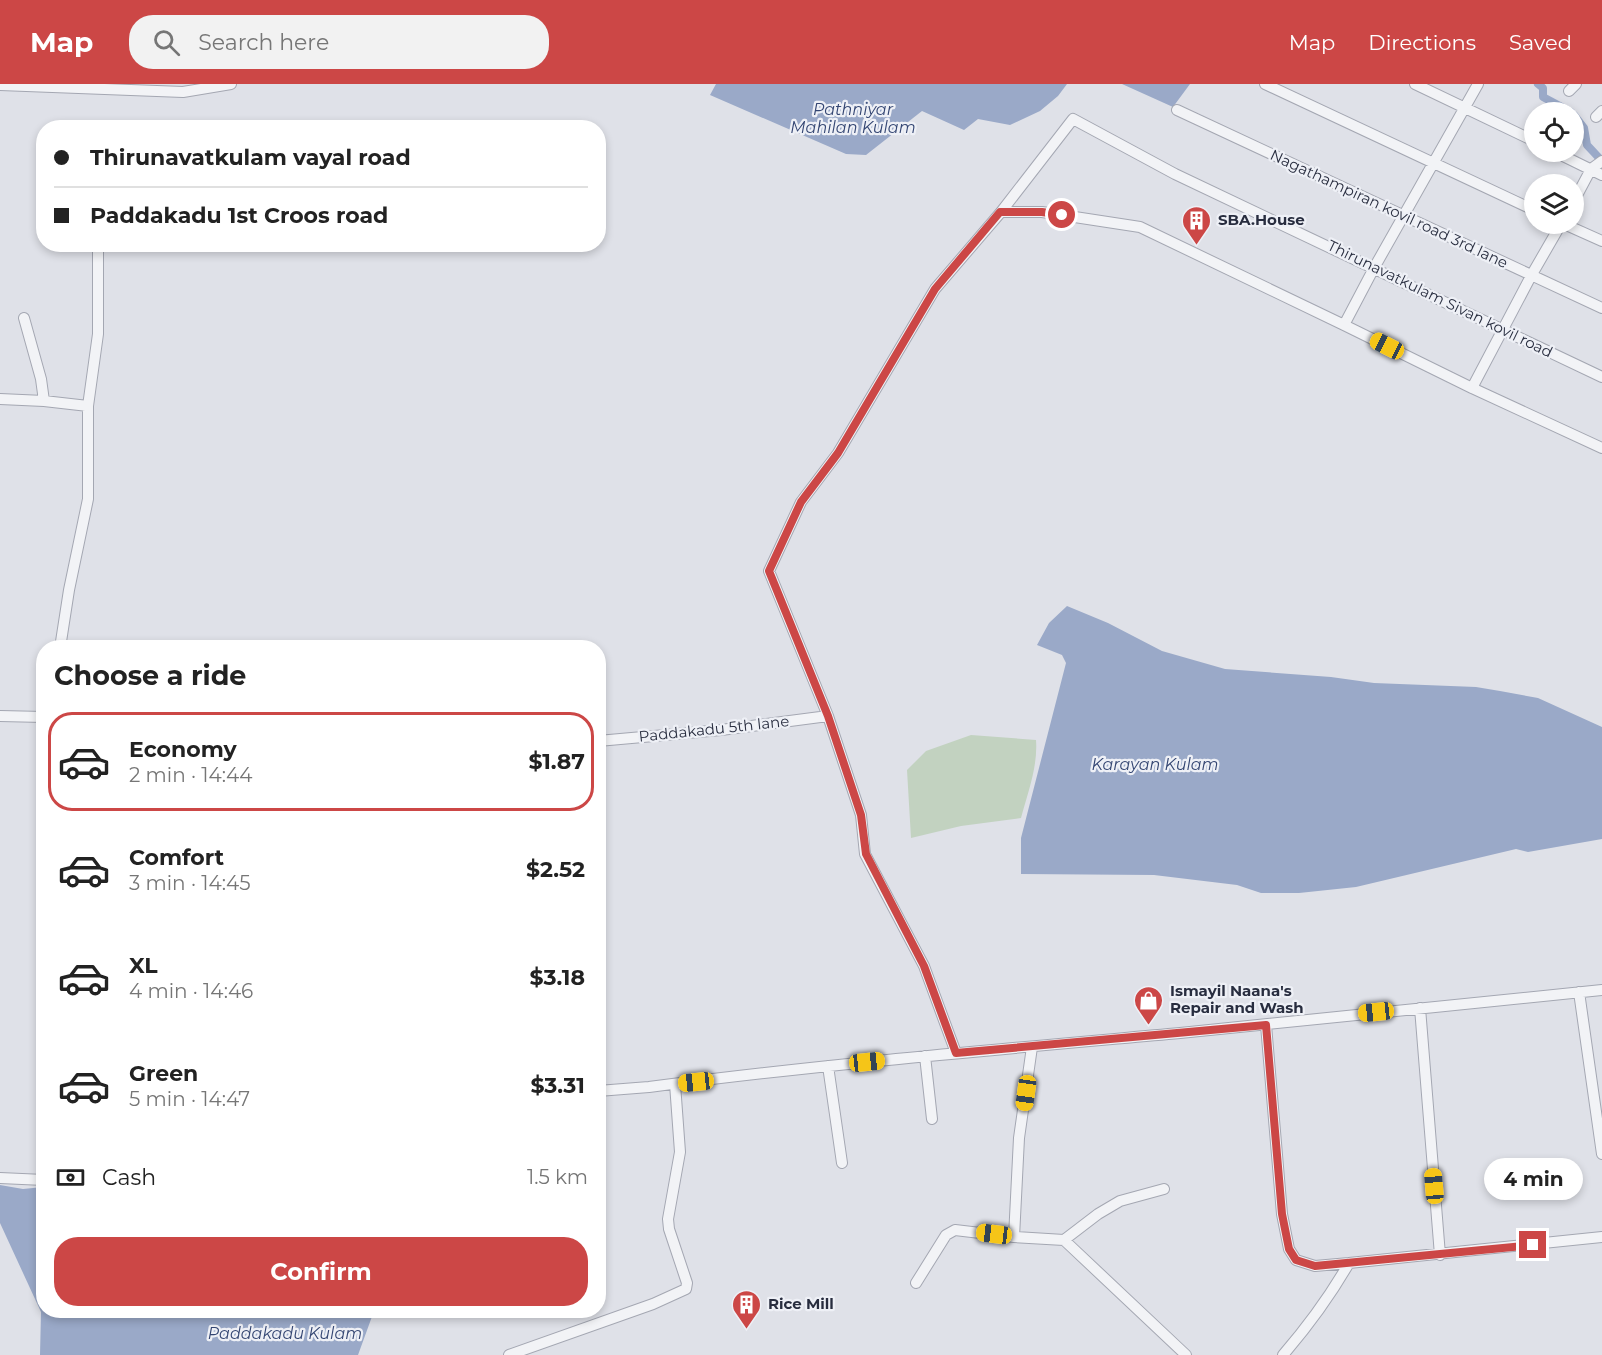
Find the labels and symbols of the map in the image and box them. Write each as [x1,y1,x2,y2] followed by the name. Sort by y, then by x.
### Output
[790,100,916,137] water label: Pathniyar Mahilan Kulam
[1267,145,1511,272] street label: Nagathampiran kovil road 3rd lane
[1048,201,1075,228] route start
[1181,204,1213,246] building icon: SBA.House
[1218,210,1305,229] place label: SBA.House
[1324,236,1556,362] street label: Thirunavatkulam Sivan kovil road
[1367,330,1407,362] car
[638,711,790,746] street label: Paddakadu 5th lane
[1091,755,1219,774] water label: Karayan Kulam
[1170,981,1304,1017] place label: Ismayil Naana's Repair and Wash
[1133,984,1165,1026] shop icon: Ismayil Naana's Repair and Wash
[1357,1001,1395,1023] car
[848,1051,886,1073] car
[677,1071,715,1093] car
[1015,1074,1037,1112] car
[1484,1158,1582,1200] callout: 4 min
[1423,1167,1445,1205] car
[975,1223,1013,1245] car
[1519,1231,1546,1258] route end
[731,1288,763,1330] building icon: Rice Mill
[768,1294,834,1313] place label: Rice Mill
[208,1324,362,1343] water label: Paddakadu Kulam

